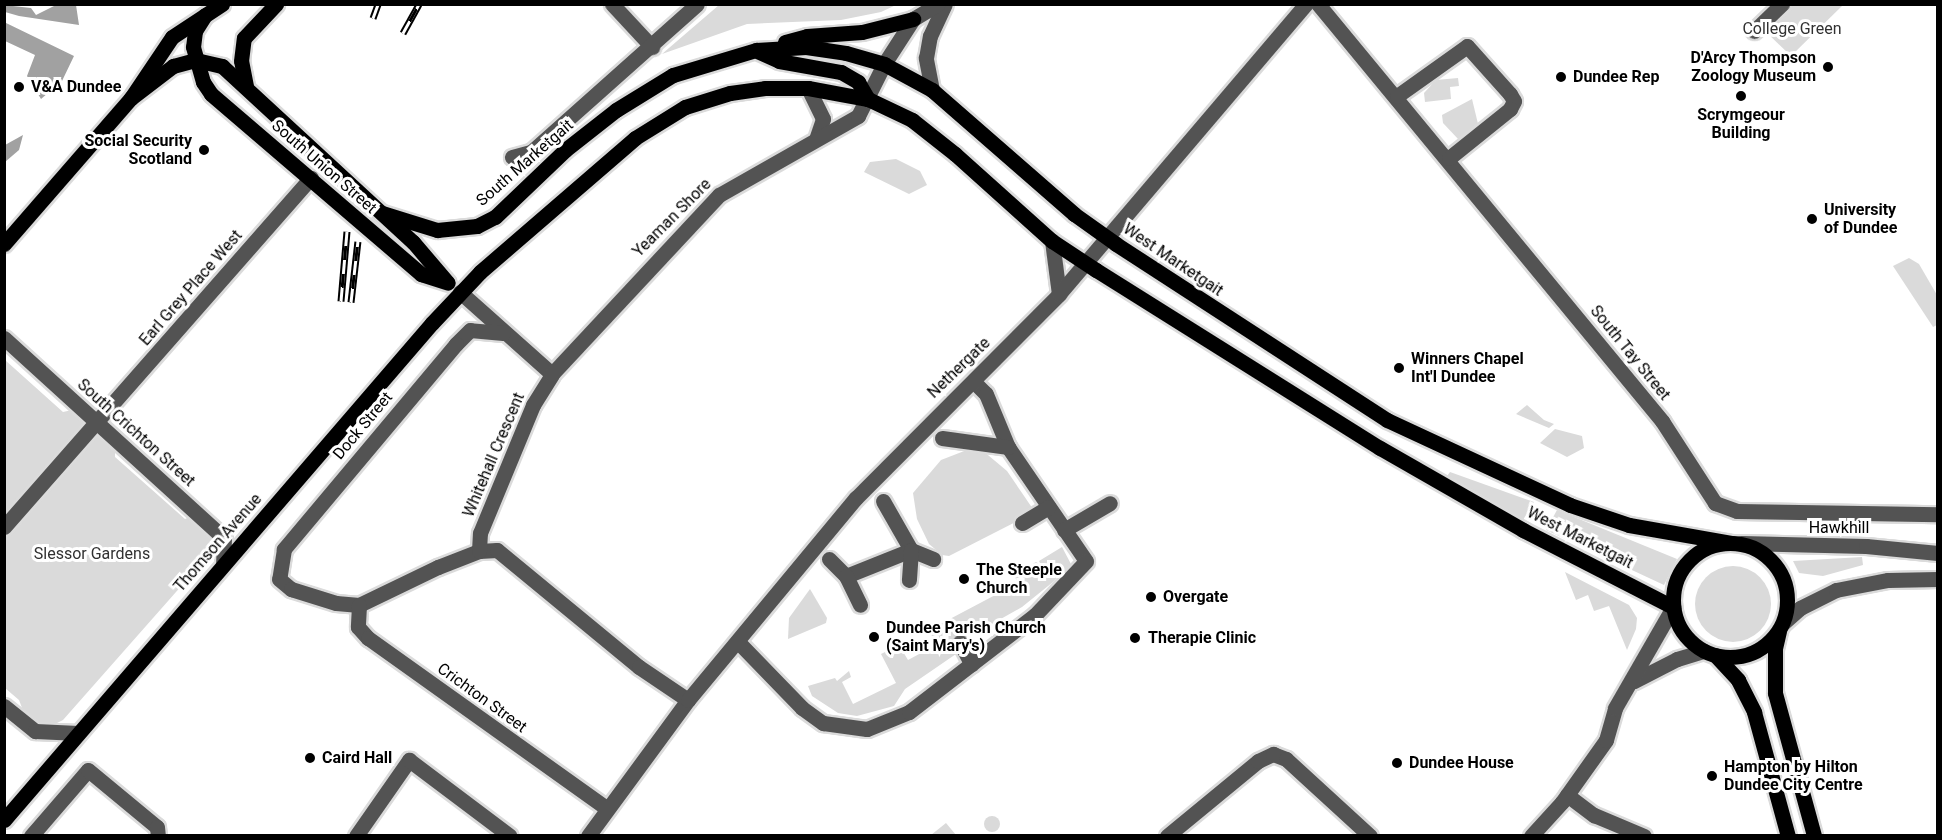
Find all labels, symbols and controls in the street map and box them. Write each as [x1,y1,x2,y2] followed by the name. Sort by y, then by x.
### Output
[1742,19,1842,39] park label: College Green
[1690,48,1816,86] place label: D'Arcy Thompson Zoology Museum
[1821,60,1835,74] marker: D'Arcy Thompson Zoology Museum
[1573,67,1659,87] place label: Dundee Rep
[1554,70,1568,84] marker: Dundee Rep
[31,77,121,97] place label: V&A Dundee
[12,80,26,94] marker: V&A Dundee
[1734,89,1748,103] marker: Scrymgeour Building
[1697,105,1785,143] place label: Scrymgeour Building
[268,116,380,218] street label: South Union Street
[473,116,577,210] street label: South Marketgait
[84,131,192,169] place label: Social Security Scotland
[197,143,211,157] marker: Social Security Scotland
[629,175,715,261] street label: Yeaman Shore
[1824,200,1897,238] place label: University of Dundee
[1805,212,1819,226] marker: University of Dundee
[1119,219,1227,301] street label: West Marketgait
[136,226,246,350] street label: Earl Grey Place West
[1586,302,1674,404] street label: South Tay Street
[924,334,994,402] street label: Nethergate
[1411,349,1524,387] place label: Winners Chapel Int'l Dundee
[1392,361,1406,375] marker: Winners Chapel Int'l Dundee
[73,375,199,491] street label: South Crichton Street
[329,388,397,464] street label: Dock Street
[459,390,529,520] street label: Whitehall Crescent
[170,490,266,596] street label: Thomson Avenue
[1524,503,1636,573] street label: West Marketgait
[1809,518,1869,538] street label: Hawkhill
[34,544,150,564] park label: Slessor Gardens
[976,560,1062,598] place label: The Steeple Church
[957,572,971,586] marker: The Steeple Church
[1163,587,1228,607] place label: Overgate
[1144,590,1158,604] marker: Overgate
[886,618,1046,656] place label: Dundee Parish Church (Saint Mary's)
[1148,628,1256,648] place label: Therapie Clinic
[1126,629,1144,647] marker: Therapie Clinic
[867,630,881,644] marker: Dundee Parish Church (Saint Mary's)
[433,659,531,737] street label: Crichton Street
[322,748,392,768] place label: Caird Hall
[303,751,317,765] marker: Caird Hall
[1409,753,1514,773] place label: Dundee House
[1390,756,1404,770] marker: Dundee House
[1724,757,1863,795] place label: Hampton by Hilton Dundee City Centre
[1705,769,1719,783] marker: Hampton by Hilton Dundee City Centre

